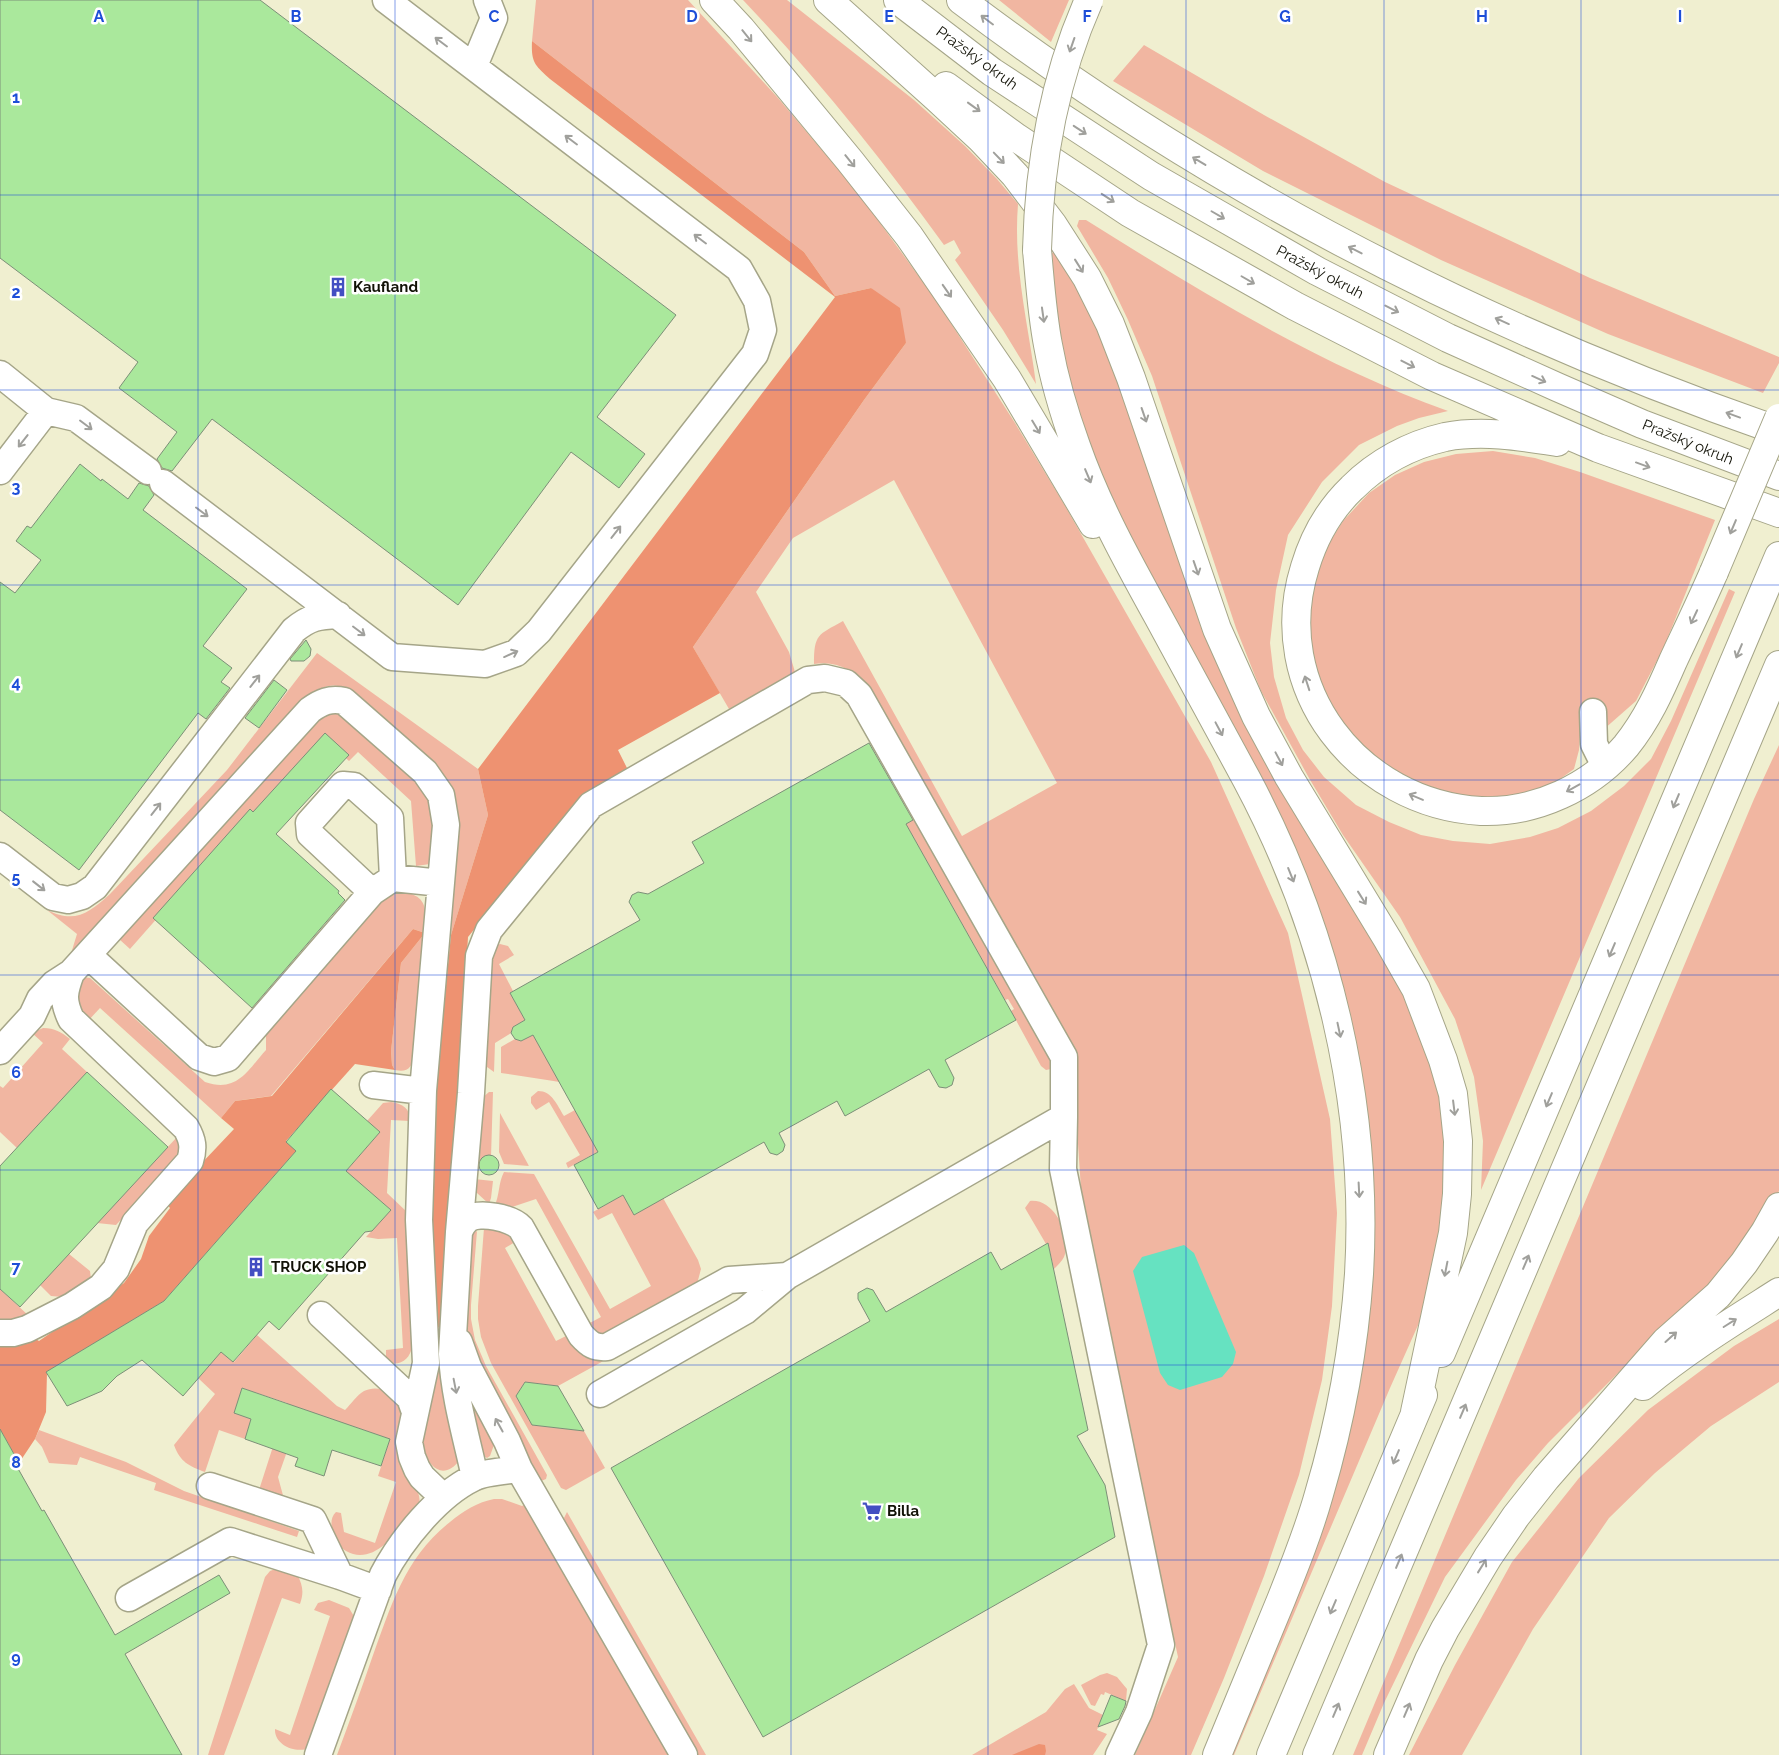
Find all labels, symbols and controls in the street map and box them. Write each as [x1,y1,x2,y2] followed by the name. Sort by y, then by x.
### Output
[94,7,105,26] text: A
[291,7,302,26] text: B
[489,7,500,26] text: C
[686,7,698,26] text: D
[884,7,894,26] text: E
[1082,7,1092,26] text: F
[1279,7,1291,26] text: G
[1476,7,1488,26] text: H
[1678,7,1682,26] text: I
[981,14,994,25] one-way arrow
[933,22,1021,94] street label: Pražský okruh
[741,29,752,42] one-way arrow
[434,37,448,47] one-way arrow
[1066,37,1076,53] one-way arrow
[12,88,20,107] text: 1
[967,102,981,112] one-way arrow
[1073,124,1087,135] one-way arrow
[565,135,578,146] one-way arrow
[993,152,1005,165] one-way arrow
[845,154,856,167] one-way arrow
[1192,155,1206,165] one-way arrow
[1101,193,1115,203] one-way arrow
[1211,211,1225,221] one-way arrow
[693,234,707,244] one-way arrow
[1273,241,1367,303] street label: Pražský okruh
[1348,245,1363,255] one-way arrow
[1074,258,1084,272] one-way arrow
[1241,275,1256,285] one-way arrow
[327,276,349,298] building icon: Kaufland
[353,278,418,296] place label: Kaufland
[11,283,21,302] text: 2
[942,284,952,298] one-way arrow
[1384,305,1399,314] one-way arrow
[1039,307,1049,323] one-way arrow
[1495,315,1510,325] one-way arrow
[1400,359,1415,369] one-way arrow
[1531,374,1546,384] one-way arrow
[1139,406,1149,422] one-way arrow
[1726,410,1741,419] one-way arrow
[1640,416,1736,468] street label: Pražský okruh
[79,420,93,430] one-way arrow
[1031,420,1041,434] one-way arrow
[18,434,29,447] one-way arrow
[1635,461,1651,470] one-way arrow
[1084,468,1093,483] one-way arrow
[12,478,21,497] text: 3
[195,507,209,517] one-way arrow
[1728,519,1737,534] one-way arrow
[611,526,622,539] one-way arrow
[1192,560,1201,576] one-way arrow
[1688,609,1698,624] one-way arrow
[352,626,365,637] one-way arrow
[1734,643,1744,658] one-way arrow
[503,649,518,659] one-way arrow
[11,673,21,692] text: 4
[250,675,261,688] one-way arrow
[1302,676,1311,692] one-way arrow
[1214,721,1224,736] one-way arrow
[1274,751,1284,766] one-way arrow
[1566,784,1580,794] one-way arrow
[1409,792,1424,801] one-way arrow
[1671,793,1681,808] one-way arrow
[150,803,161,816] one-way arrow
[1287,867,1296,882] one-way arrow
[12,868,21,887] text: 5
[32,880,45,891] one-way arrow
[1358,891,1368,905] one-way arrow
[1607,942,1617,957] one-way arrow
[1334,1021,1344,1037] one-way arrow
[11,1063,21,1082] text: 6
[1544,1092,1553,1107] one-way arrow
[1449,1099,1459,1115] one-way arrow
[1355,1182,1364,1198] one-way arrow
[1523,1254,1532,1269] one-way arrow
[245,1256,267,1278] building icon: TRUCK SHOP
[12,1258,21,1277] text: 7
[271,1258,367,1276] place label: TRUCK SHOP
[1441,1261,1450,1277] one-way arrow
[1723,1317,1737,1327] one-way arrow
[1665,1331,1678,1343] one-way arrow
[451,1377,461,1393] one-way arrow
[1458,1404,1468,1419] one-way arrow
[493,1418,503,1432] one-way arrow
[1391,1449,1401,1464] one-way arrow
[11,1453,21,1472] text: 8
[861,1500,883,1522] supermarket icon: Billa
[887,1502,920,1520] place label: Billa
[1395,1553,1404,1569] one-way arrow
[1477,1560,1487,1574] one-way arrow
[1328,1599,1338,1614] one-way arrow
[11,1648,21,1667] text: 9
[1331,1703,1341,1718] one-way arrow
[1403,1703,1413,1718] one-way arrow

